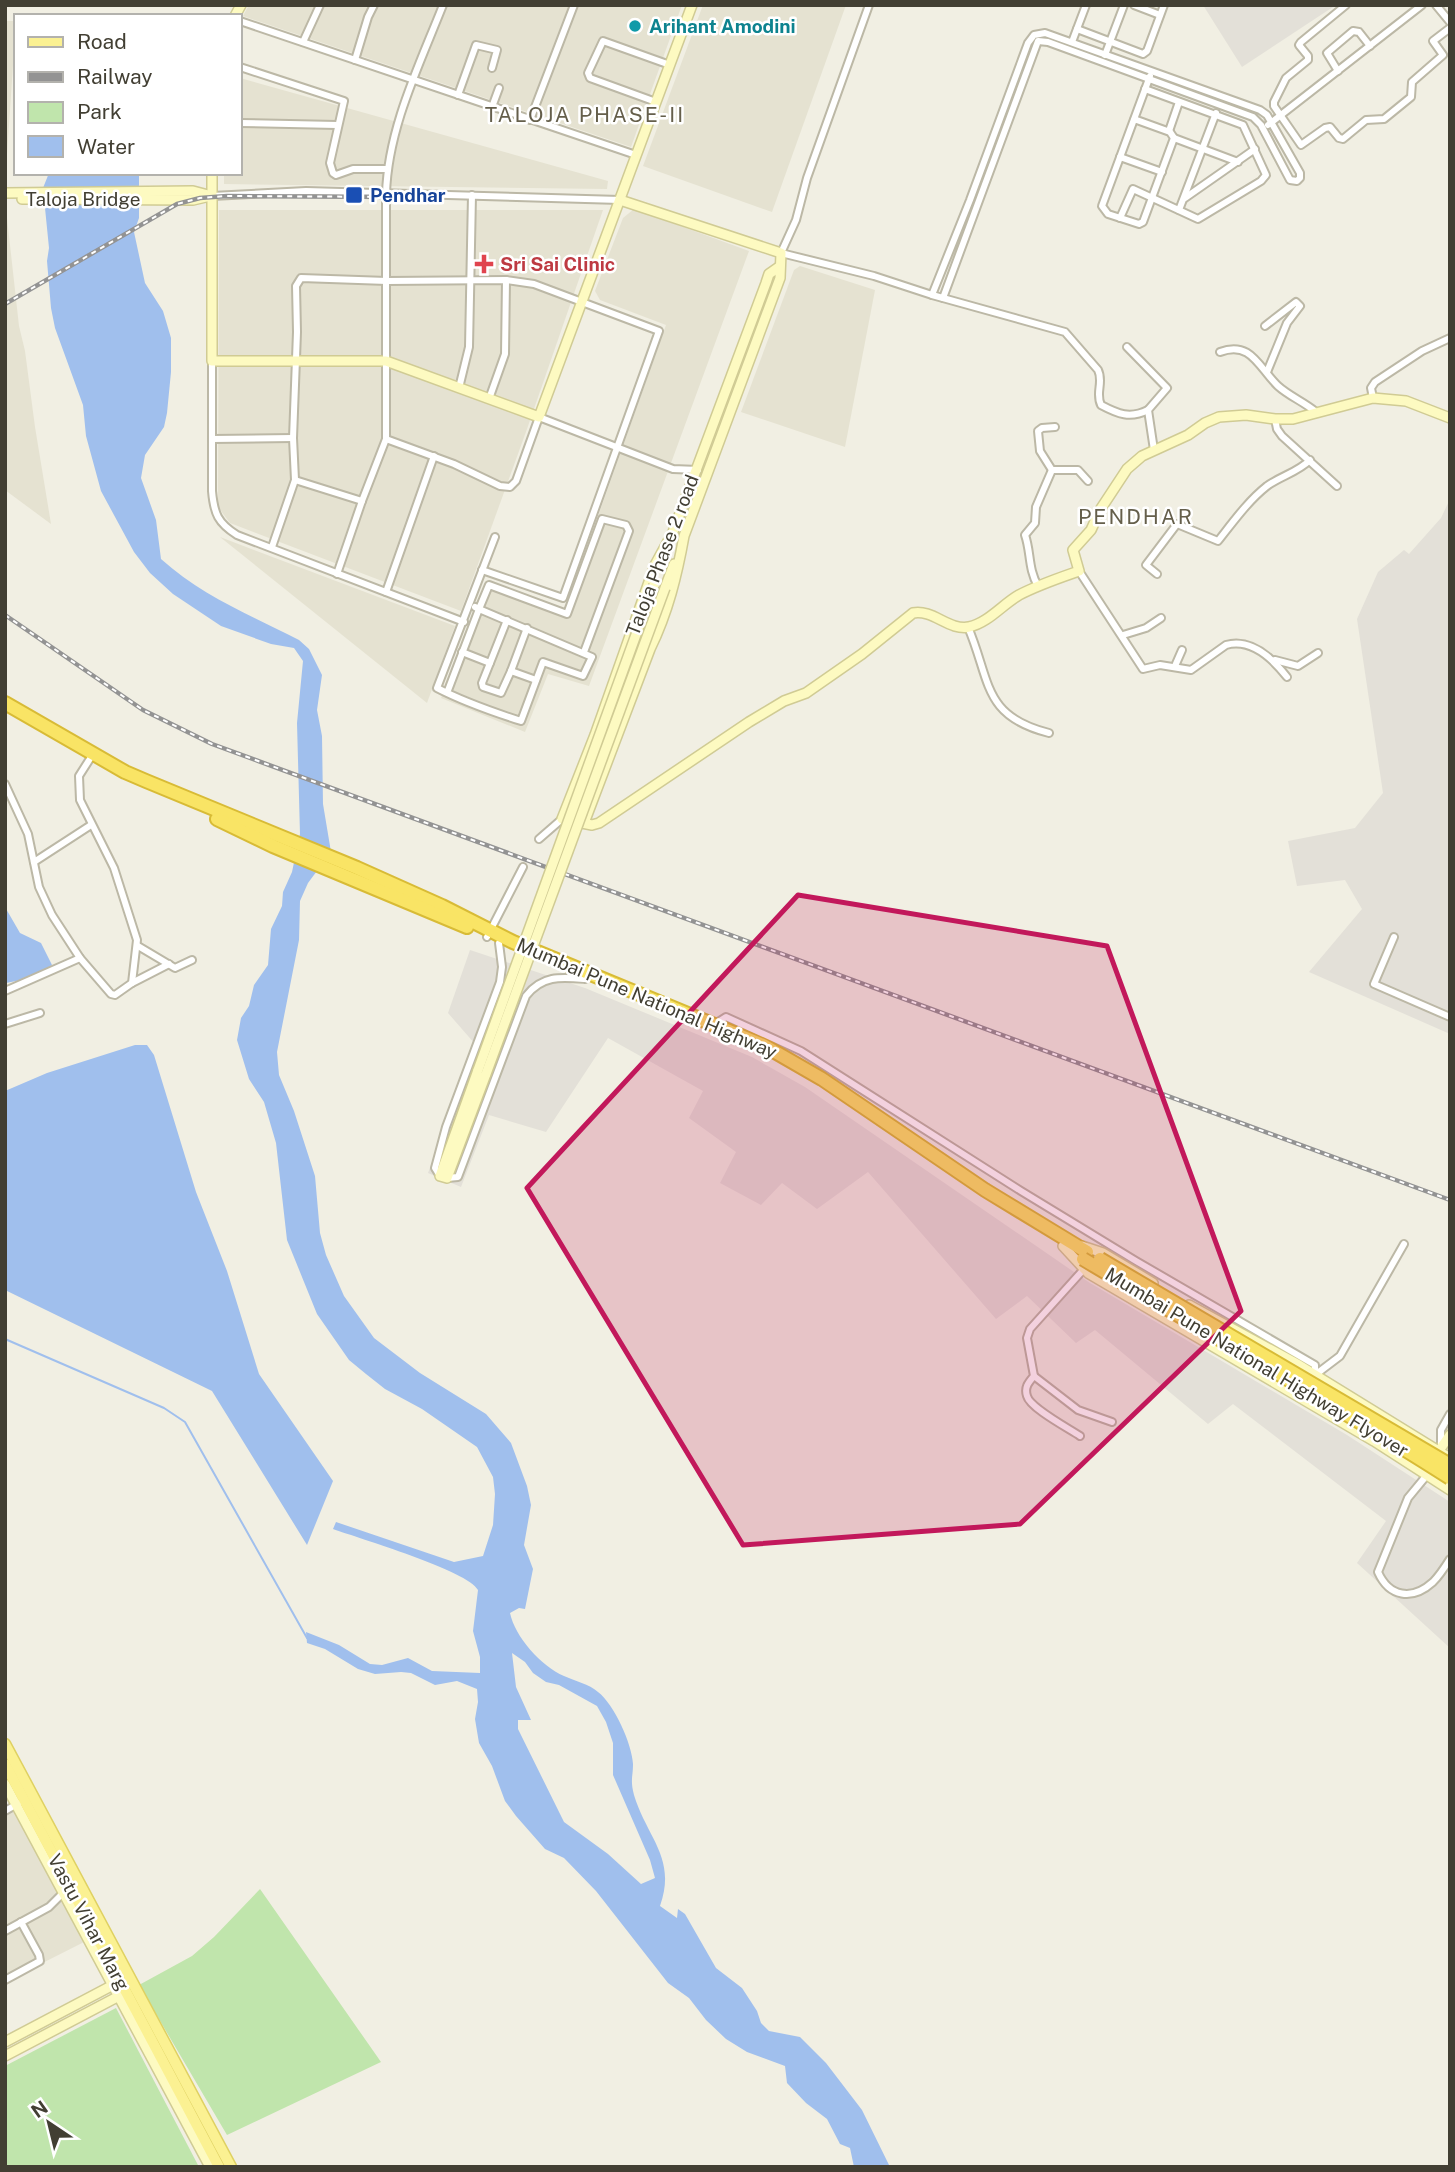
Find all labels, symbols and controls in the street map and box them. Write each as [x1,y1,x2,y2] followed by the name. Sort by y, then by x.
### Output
[14,14,242,175] legend
[649,15,796,37] place label: Arihant Amodini
[627,18,643,34] marker: Arihant Amodini
[77,29,127,54] text: Road
[77,64,153,89] text: Railway
[77,99,122,124] text: Park
[485,102,685,127] district label: TALOJA PHASE-II
[77,134,135,159] text: Water
[370,184,446,206] place label: Pendhar
[344,185,364,205] marker: Pendhar
[25,188,141,210] street label: Taloja Bridge
[500,253,615,275] place label: Sri Sai Clinic
[474,254,494,274] marker: Sri Sai Clinic
[621,471,703,639] street label: Taloja Phase 2 road
[1078,504,1194,529] district label: PENDHAR
[514,933,780,1063] street label: Mumbai Pune National Highway
[1101,1262,1413,1462] street label: Mumbai Pune National Highway Flyover
[44,1850,134,1994] street label: Vastu Vihar Marg
[14,2088,84,2158] north arrow
[27,2096,52,2122] text: N

